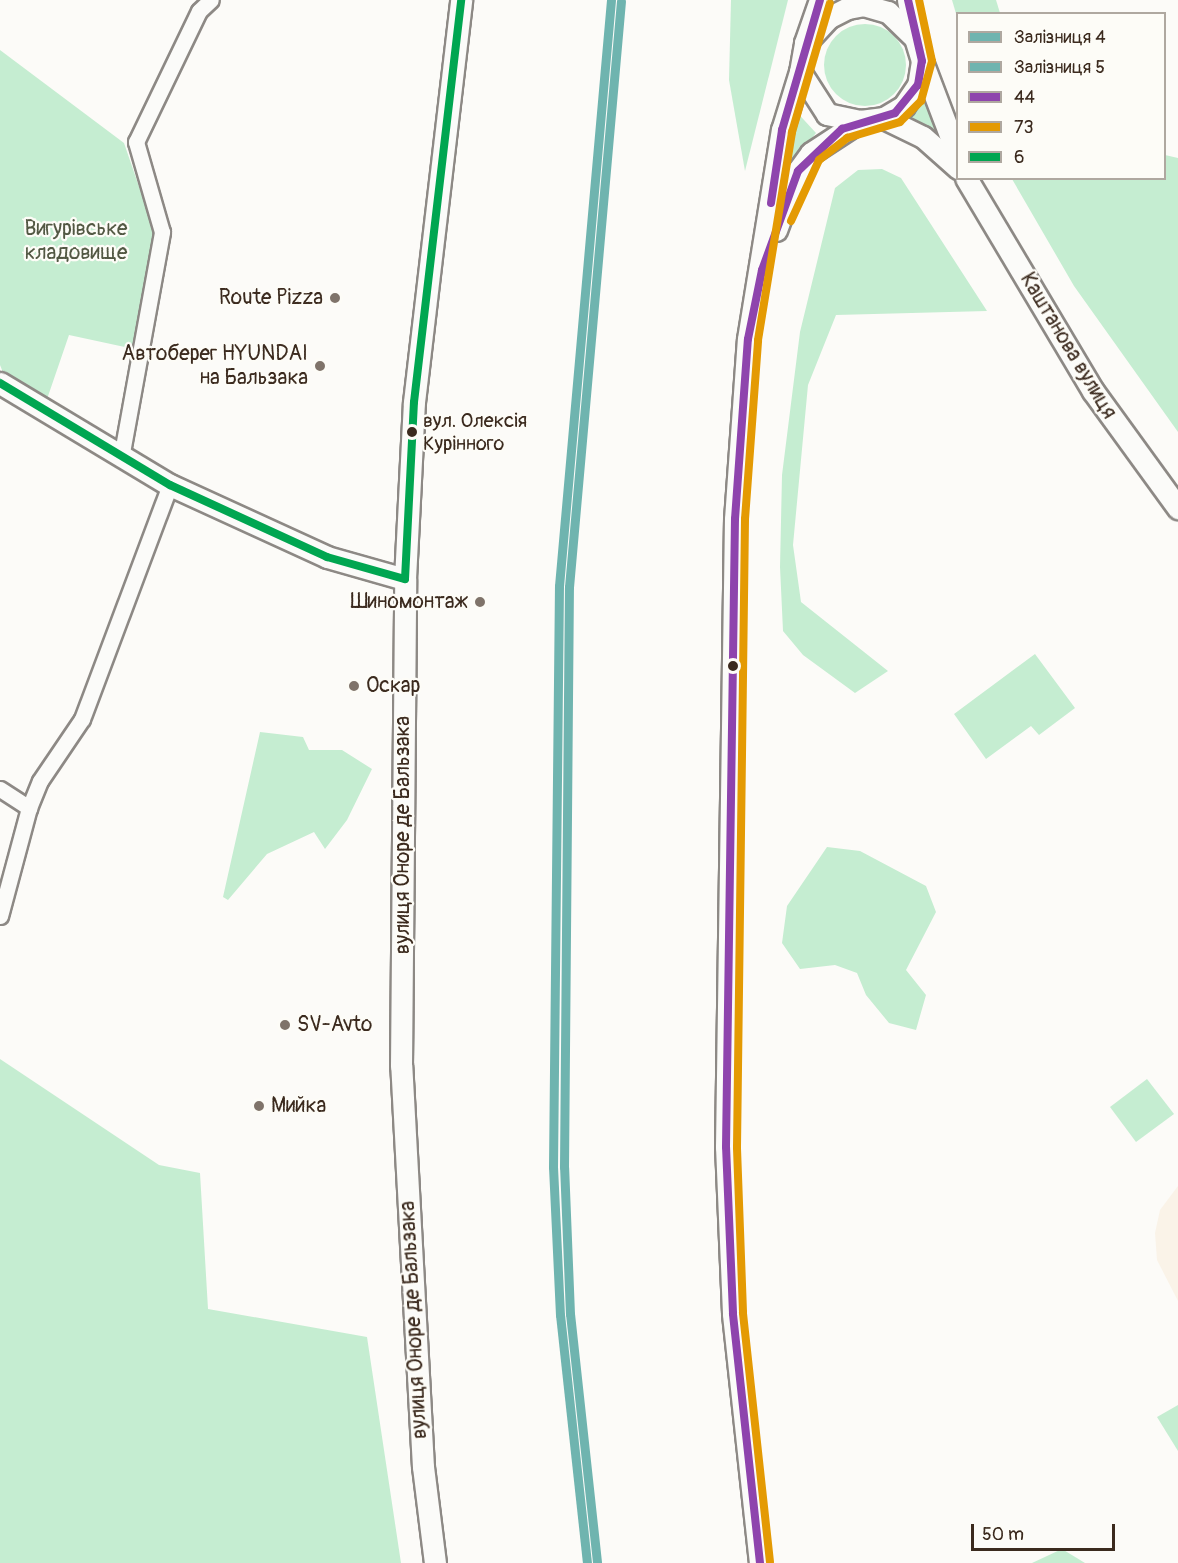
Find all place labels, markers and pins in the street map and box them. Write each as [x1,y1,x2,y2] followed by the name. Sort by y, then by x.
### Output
[219,285,323,311] place label: Route Pizza
[328,291,342,305] marker: Route Pizza
[122,341,308,391] place label: Автоберег HYUNDAI на Бальзака
[313,359,327,373] marker: Автоберег HYUNDAI на Бальзака
[423,408,527,455] place label: вул. Олексія Курінного
[406,426,418,438] marker: вул. Олексія Курінного
[350,589,468,615] place label: Шиномонтаж
[473,595,487,609] marker: Шиномонтаж
[727,660,739,672] unlabelled marker
[366,673,421,699] place label: Оскар
[347,679,361,693] marker: Оскар
[297,1012,372,1038] place label: SV-Avto
[278,1018,292,1032] marker: SV-Avto
[271,1093,326,1119] place label: Мийка
[252,1099,266,1113] marker: Мийка

